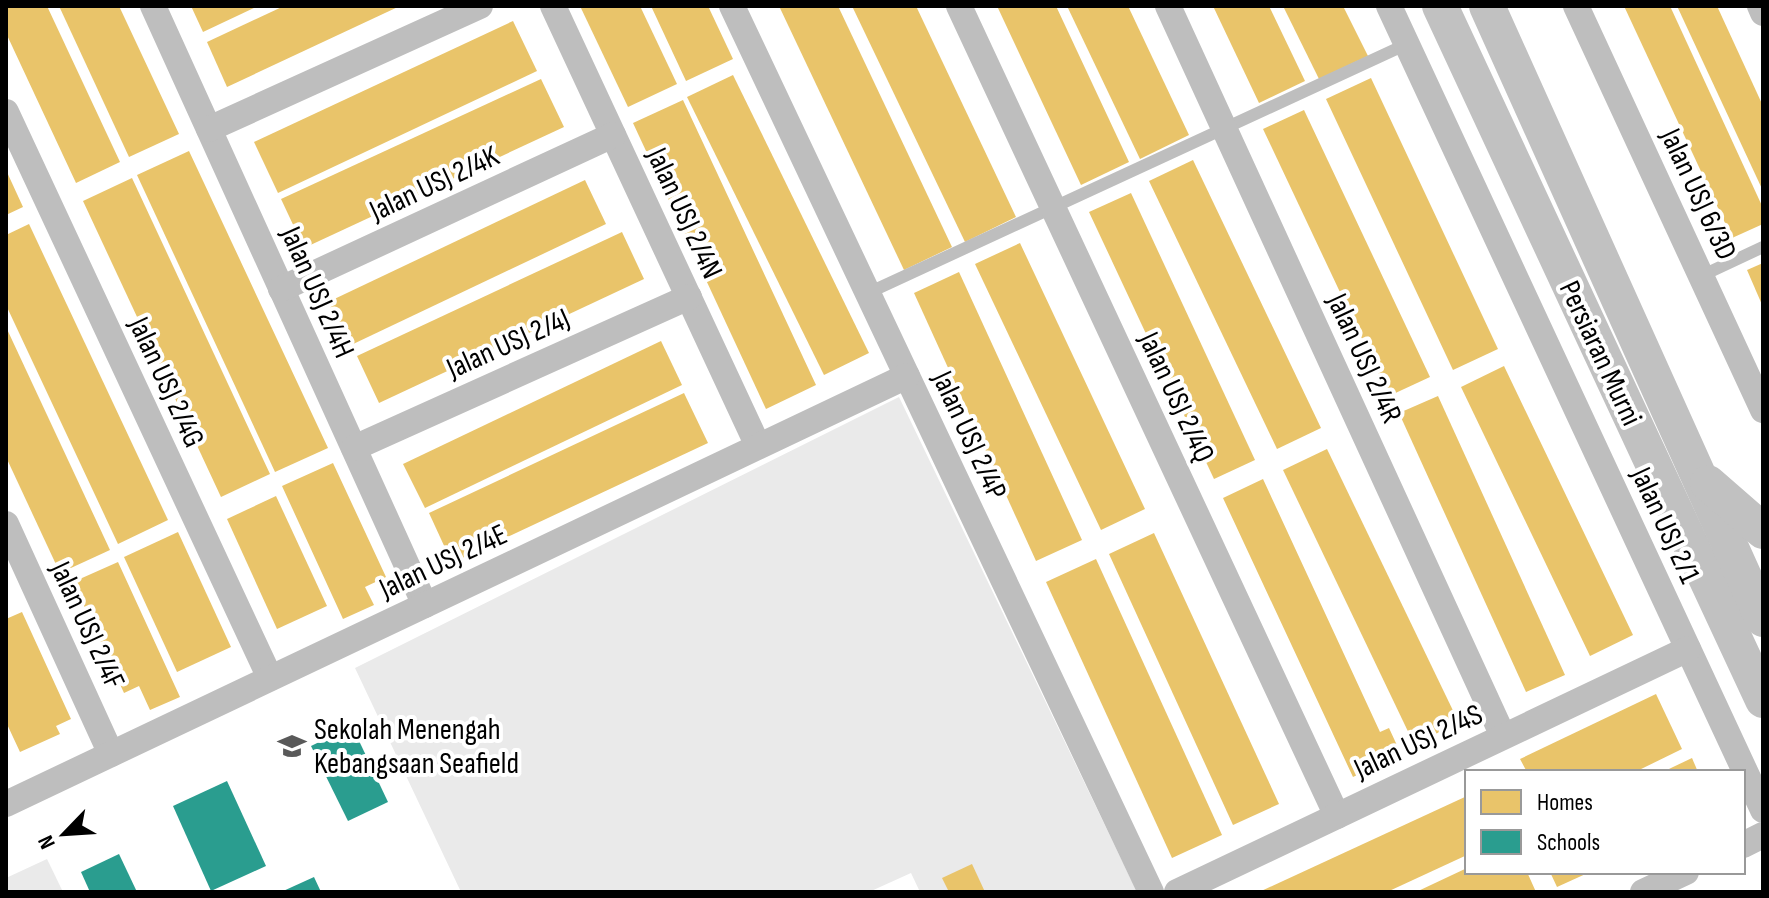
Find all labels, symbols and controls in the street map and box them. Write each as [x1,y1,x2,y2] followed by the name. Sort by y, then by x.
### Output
[1652,122,1744,266] street label: Jalan USJ 6/3D
[363,138,505,230] street label: Jalan USJ 2/4K
[638,142,730,284] street label: Jalan USJ 2/4N
[272,220,362,364] street label: Jalan USJ 2/4H
[1551,275,1649,431] street label: Persiaran Murni
[1318,287,1410,429] street label: Jalan USJ 2/4R
[440,301,575,387] street label: Jalan USJ 2/4J
[120,311,212,453] street label: Jalan USJ 2/4G
[1130,326,1222,468] street label: Jalan USJ 2/4Q
[923,365,1014,505] street label: Jalan USJ 2/4P
[1622,461,1708,590] street label: Jalan USJ 2/1
[373,517,513,608] street label: Jalan USJ 2/4E
[42,555,132,695] street label: Jalan USJ 2/4F
[1348,697,1488,788] street label: Jalan USJ 2/4S
[314,712,519,782] place label: Sekolah Menengah Kebangsaan Seafield
[277,731,307,761] school or university icon: Sekolah Menengah Kebangsaan Seafield
[1465,770,1745,874] legend
[1537,788,1593,817] text: Homes
[24,794,104,874] north arrow
[1537,828,1600,857] text: Schools
[33,831,62,853] text: N

